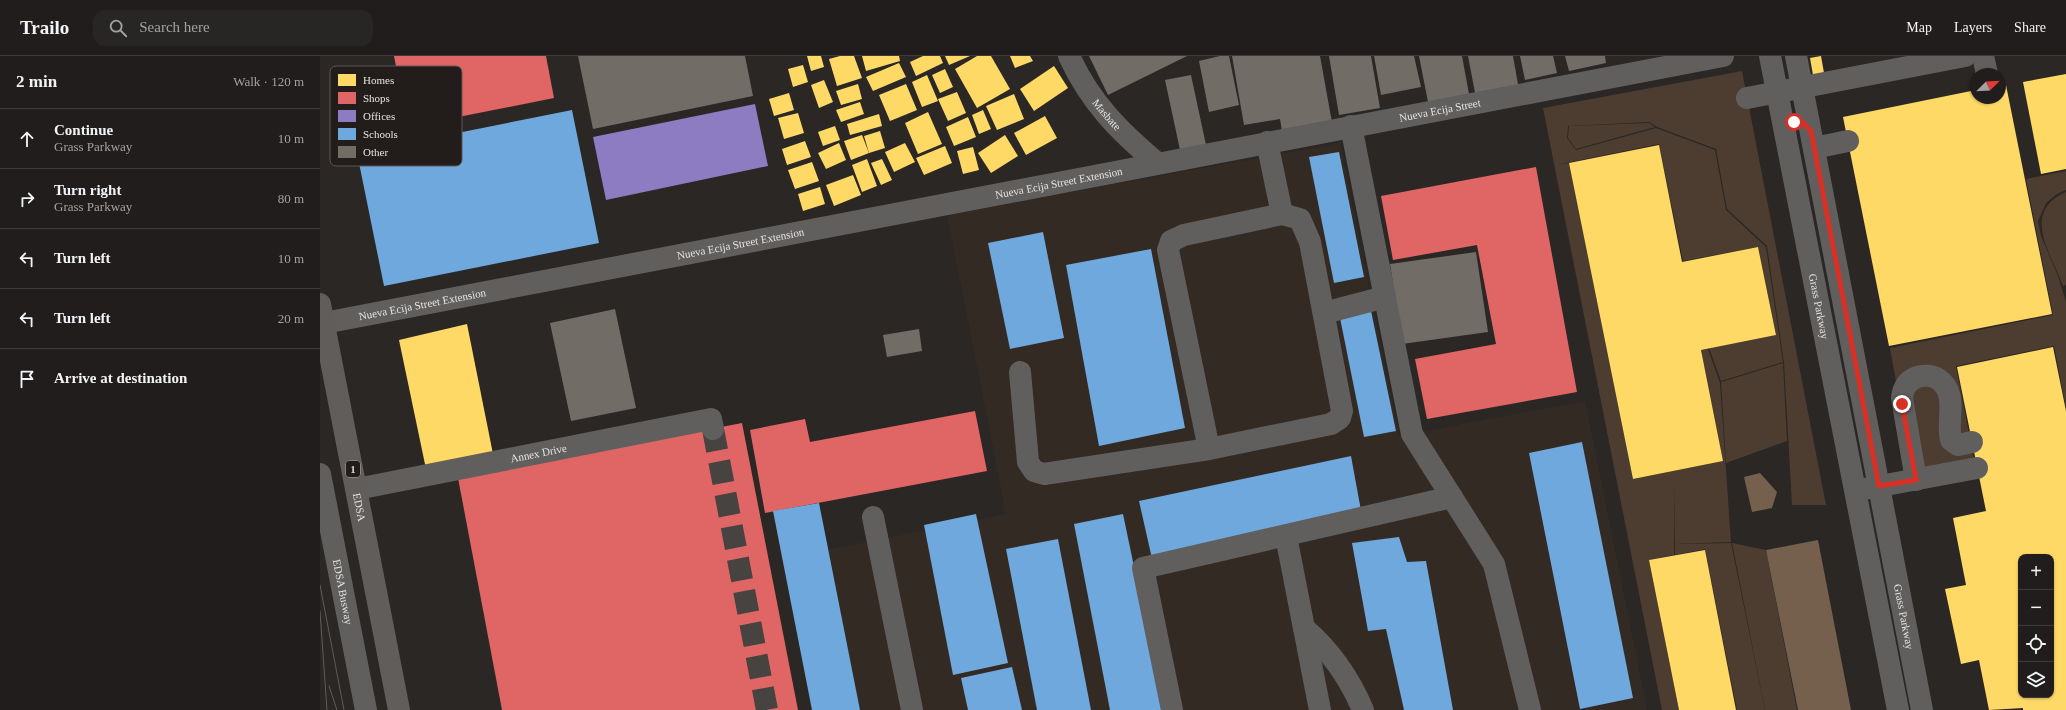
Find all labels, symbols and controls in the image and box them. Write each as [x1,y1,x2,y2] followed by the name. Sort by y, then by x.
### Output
[93,10,373,46] search box
[20,17,69,38] text: Trailo
[107,17,129,39] icon: search
[139,19,210,35] text: Search here
[1906,20,1932,35] text: Map
[1954,20,1992,35] text: Layers
[2014,20,2046,35] text: Share
[330,66,462,166] legend
[1970,68,2006,104] north arrow
[16,72,57,91] text: 2 min
[233,74,304,89] text: Walk · 120 m
[363,74,394,86] text: Homes
[363,92,390,104] text: Shops
[1398,96,1482,124] street label: Nueva Ecija Street
[1090,97,1124,133] street label: Masbate
[363,110,395,122] text: Offices
[1785,113,1803,131] route start
[54,122,113,138] text: Continue
[16,128,38,150] icon: ahead
[363,128,398,140] text: Schools
[278,131,304,146] text: 10 m
[54,139,132,154] text: Grass Parkway
[363,146,388,158] text: Other
[994,165,1124,201] street label: Nueva Ecija Street Extension
[54,182,121,198] text: Turn right
[16,188,38,210] icon: right
[278,191,304,206] text: 80 m
[54,199,132,214] text: Grass Parkway
[676,225,806,262] street label: Nueva Ecija Street Extension
[16,248,38,270] icon: left
[54,250,111,266] text: Turn left
[278,251,304,266] text: 10 m
[1807,273,1831,340] street label: Grass Parkway
[358,286,487,322] street label: Nueva Ecija Street Extension
[16,308,38,330] icon: left
[54,310,111,326] text: Turn left
[278,311,304,326] text: 20 m
[16,368,38,390] icon: arrive
[54,370,187,386] text: Arrive at destination
[1893,395,1911,413] route end
[509,442,568,465] street label: Annex Drive
[346,461,360,477] road number: 1
[351,492,368,522] street label: EDSA
[2018,554,2054,698] map controls
[2018,554,2054,590] button: +
[331,558,355,626] street label: EDSA Busway
[1892,583,1916,651] street label: Grass Parkway
[2018,590,2054,626] button: −
[2018,626,2054,662] button: locate
[2018,662,2054,698] button: layers

